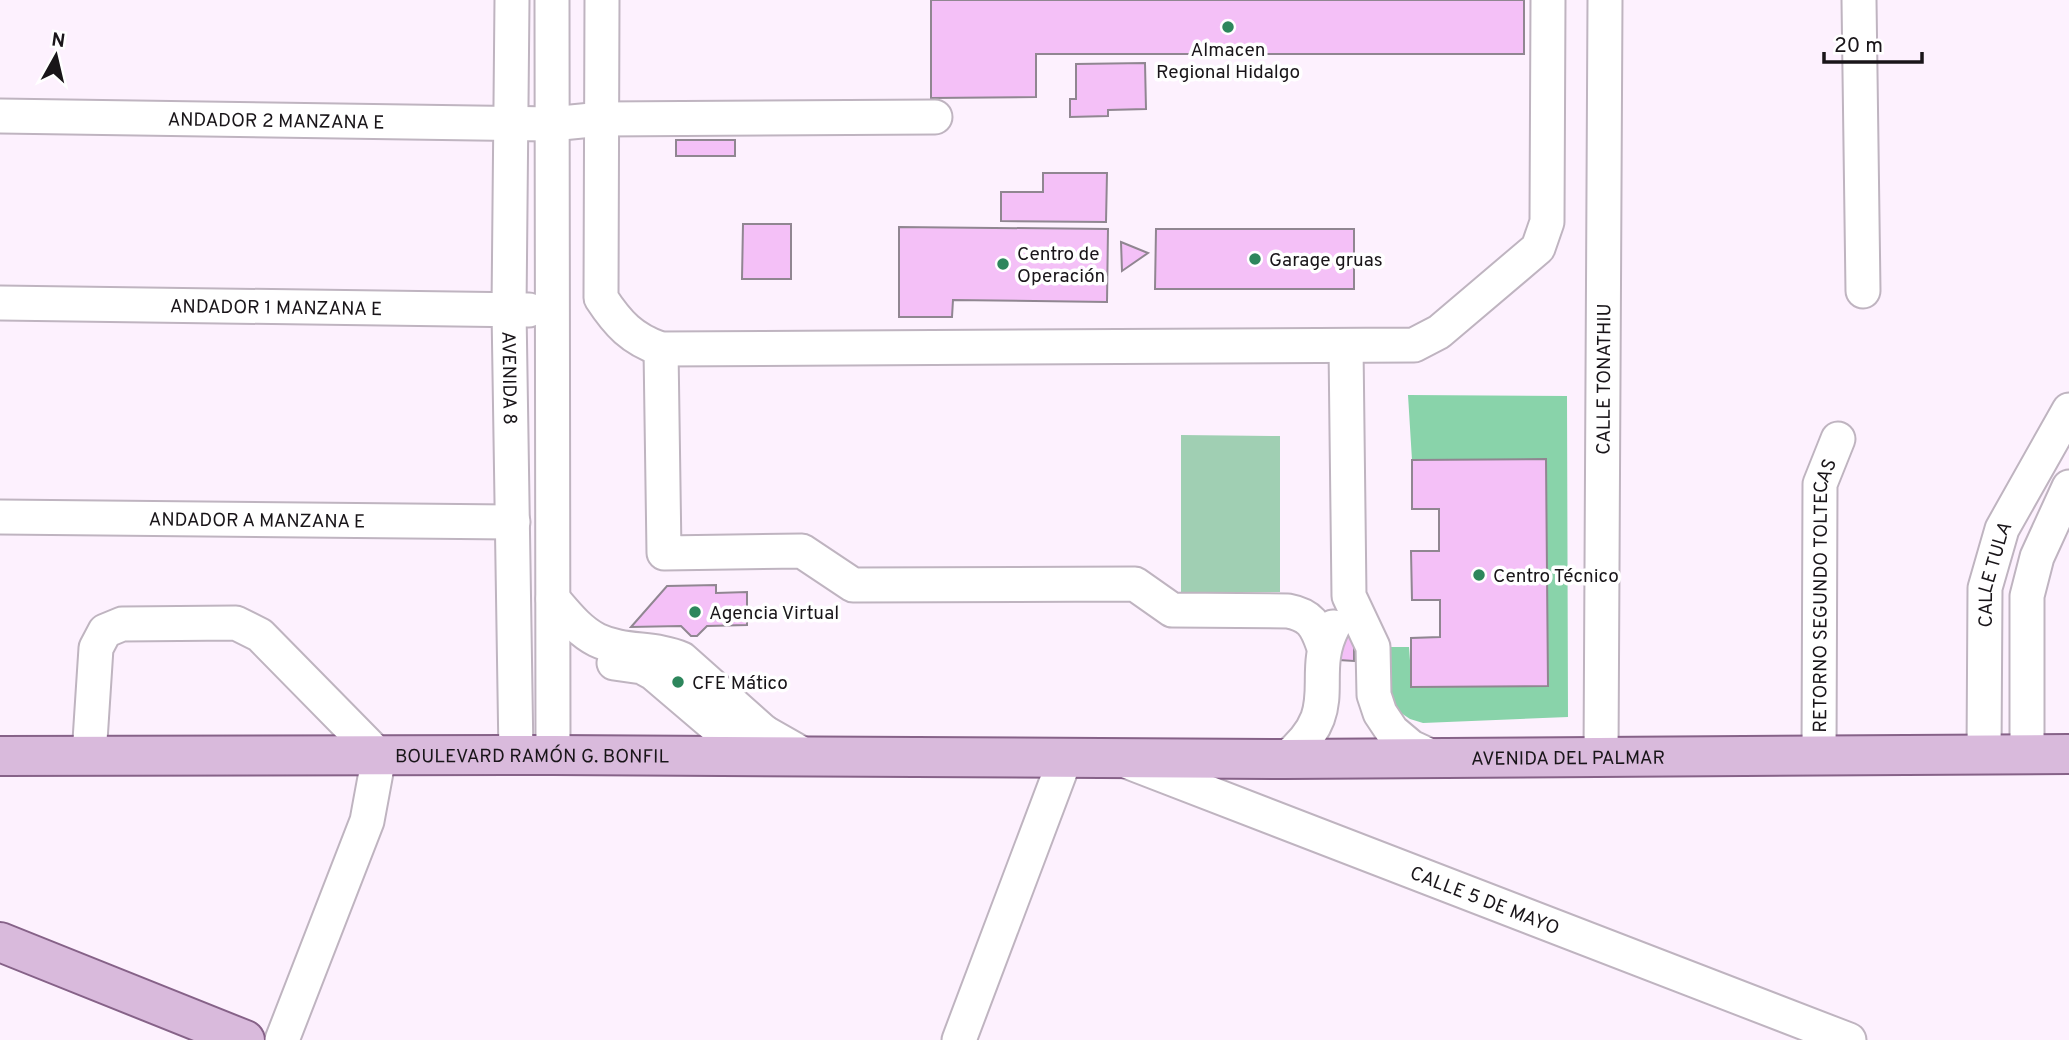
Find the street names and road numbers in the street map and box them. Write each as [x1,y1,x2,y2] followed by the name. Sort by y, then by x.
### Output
[167,108,385,136] street label: ANDADOR 2 MANZANA E
[170,295,382,322] street label: ANDADOR 1 MANZANA E
[1593,303,1617,455] street label: CALLE TONATHIU
[495,331,521,425] street label: AVENIDA 8
[1809,455,1843,733] street label: RETORNO SEGUNDO TOLTECAS
[149,508,365,535] street label: ANDADOR A MANZANA E
[1974,517,2018,628] street label: CALLE TULA
[395,744,670,770] street label: BOULEVARD RAMÓN G. BONFIL
[1471,747,1665,772] street label: AVENIDA DEL PALMAR
[1406,862,1563,941] street label: CALLE 5 DE MAYO

